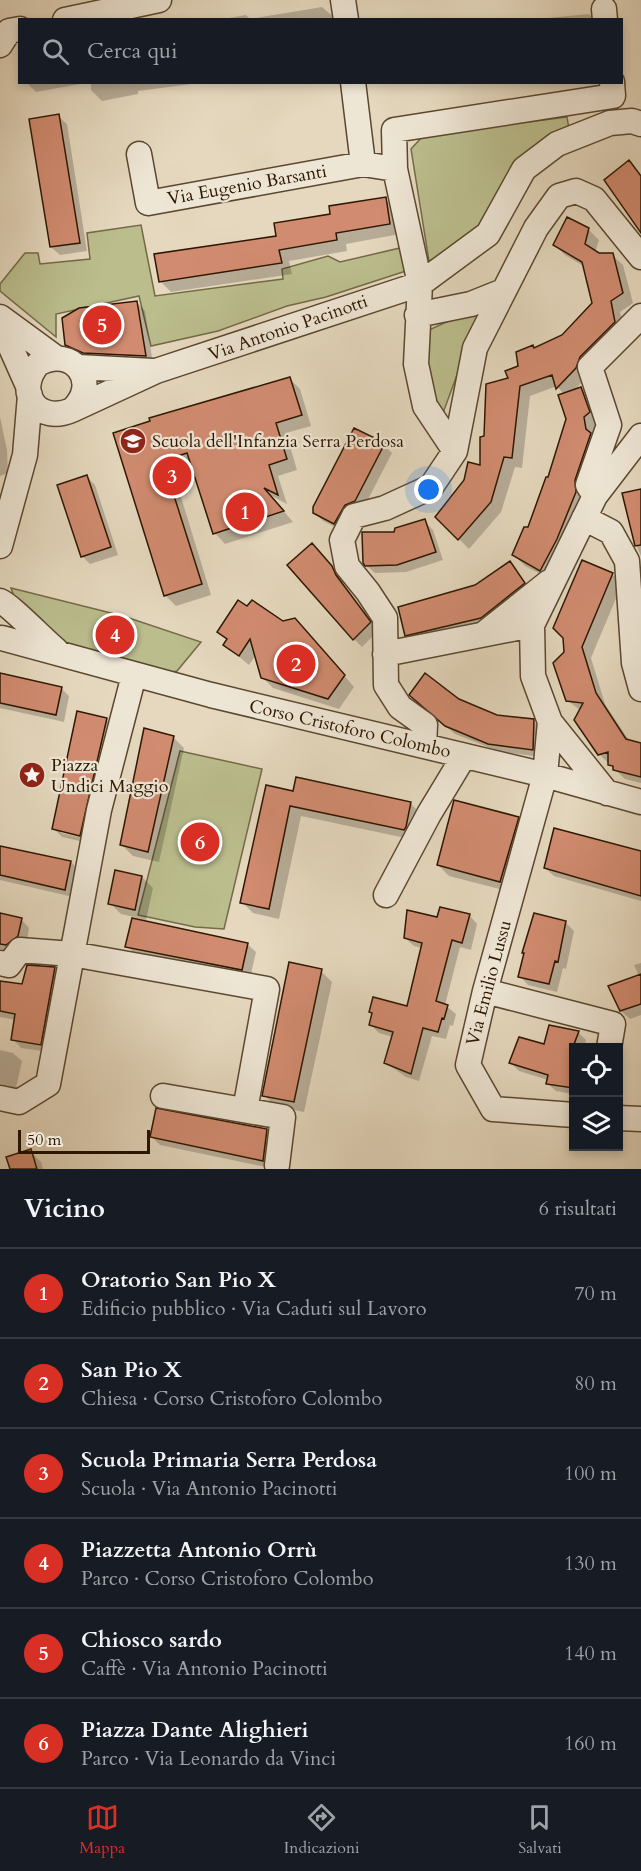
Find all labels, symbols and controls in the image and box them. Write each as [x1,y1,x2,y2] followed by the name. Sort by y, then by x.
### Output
[18,18,623,84] search box
[39,35,72,68] icon: search
[87,36,177,66] text: Cerca qui
[165,159,329,211] street label: Via Eugenio Barsanti
[205,289,371,367] street label: Via Antonio Pacinotti
[82,302,122,348] pin: 5
[118,426,148,456] school or university icon: Scuola dell'Infanzia Serra Perdosa
[152,429,404,454] place label: Scuola dell'Infanzia Serra Perdosa
[152,454,192,498] pin: 3
[414,475,443,504] your location
[226,490,264,534] pin: 1
[96,612,134,658] pin: 4
[276,642,316,686] pin: 2
[247,694,454,764] street label: Corso Cristoforo Colombo
[51,753,169,799] place label: Piazza Undici Maggio
[17,760,47,790] place icon: Piazza Undici Maggio
[180,820,220,864] pin: 6
[460,917,518,1049] street label: Via Emilio Lussu
[569,1043,623,1151] map controls
[569,1043,623,1097] button: locate
[569,1097,623,1151] button: layers
[18,1127,150,1154] scale bar
[27,1129,61,1151] text: 50 m
[24,1191,105,1226] text: Vicino
[539,1195,617,1222] text: 6 risultati
[81,1265,276,1295] text: Oratorio San Pio X
[38,1280,49,1307] text: 1
[574,1280,617,1307] text: 70 m
[81,1295,426,1322] text: Edificio pubblico · Via Caduti sul Lavoro
[81,1355,182,1385] text: San Pio X
[38,1370,49,1397] text: 2
[574,1370,617,1397] text: 80 m
[81,1385,382,1412] text: Chiesa · Corso Cristoforo Colombo
[81,1445,377,1475] text: Scuola Primaria Serra Perdosa
[38,1460,49,1487] text: 3
[564,1460,617,1487] text: 100 m
[81,1475,337,1502] text: Scuola · Via Antonio Pacinotti
[81,1535,317,1565] text: Piazzetta Antonio Orrù
[38,1550,49,1577] text: 4
[564,1550,617,1577] text: 130 m
[81,1565,374,1592] text: Parco · Corso Cristoforo Colombo
[81,1625,222,1655] text: Chiosco sardo
[38,1640,49,1667] text: 5
[564,1640,617,1667] text: 140 m
[81,1655,328,1682] text: Caffè · Via Antonio Pacinotti
[81,1715,309,1745] text: Piazza Dante Alighieri
[38,1730,49,1757] text: 6
[564,1730,617,1757] text: 160 m
[81,1745,336,1772] text: Parco · Via Leonardo da Vinci
[79,1801,125,1859] tab: Mappa
[284,1801,360,1859] tab: Indicazioni
[518,1801,562,1859] tab: Salvati

